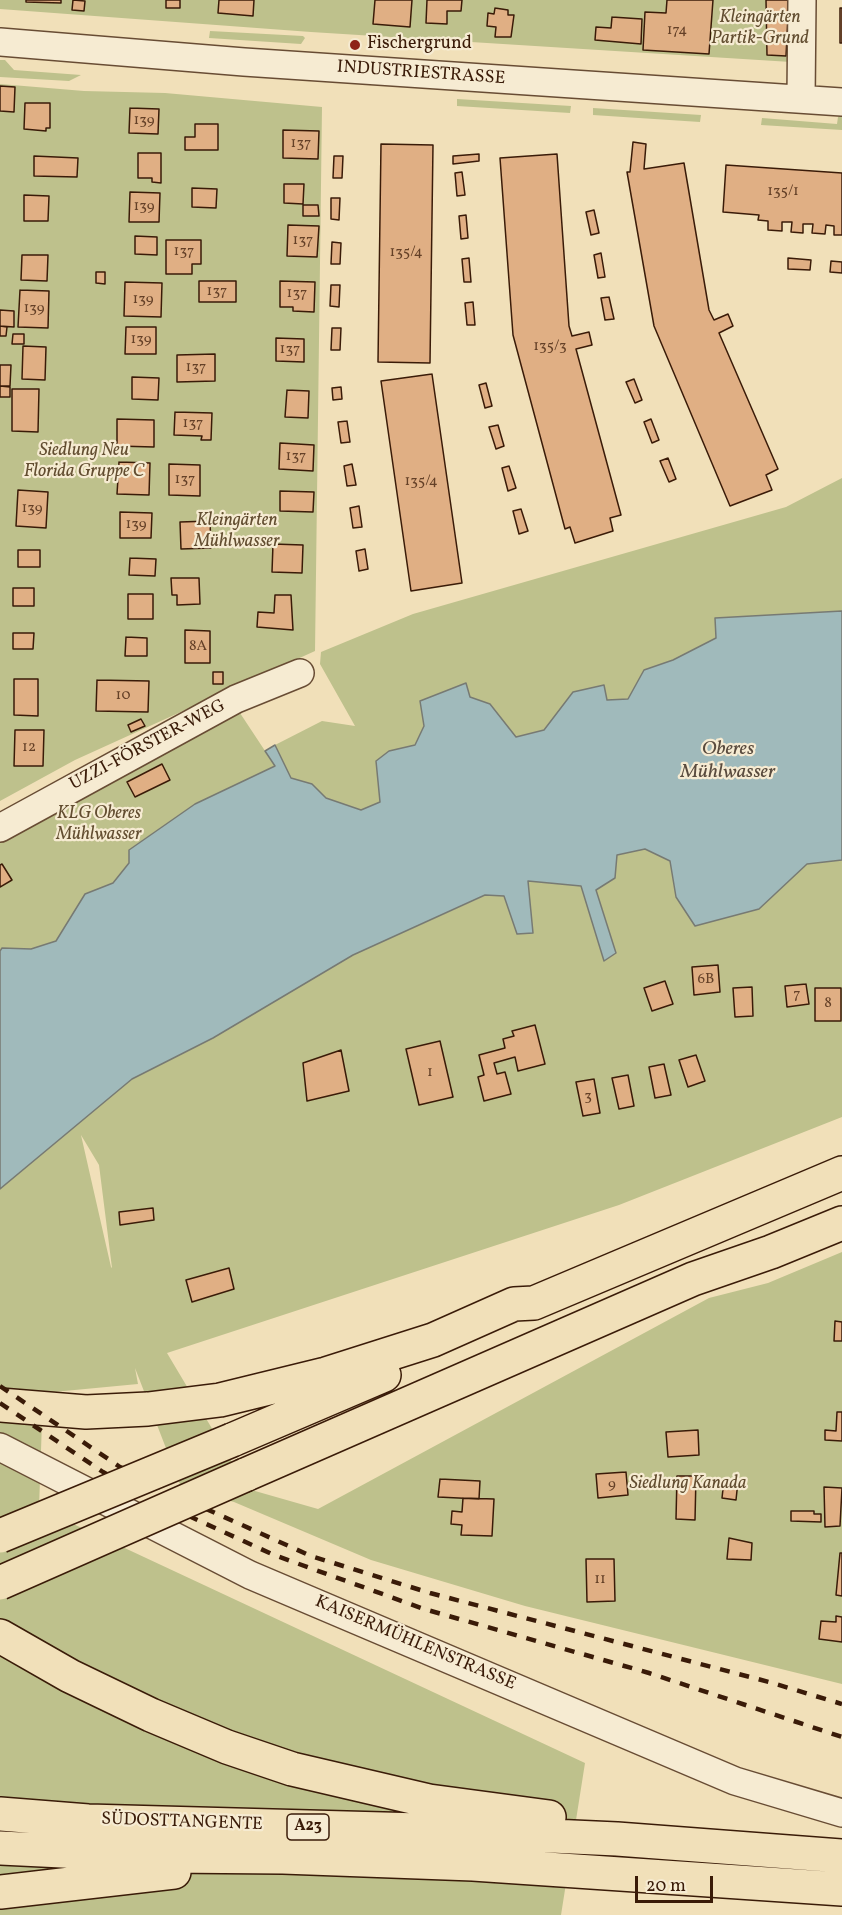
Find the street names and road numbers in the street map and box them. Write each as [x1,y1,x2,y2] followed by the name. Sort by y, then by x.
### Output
[336,57,506,91] street label: INDUSTRIESTRASSE
[66,696,230,796] street label: UZZI-FÖRSTER-WEG
[311,1592,519,1696] street label: KAISERMÜHLENSTRASSE
[101,1809,263,1837] street label: SÜDOSTTANGENTE
[287,1814,329,1840] road number: A23

